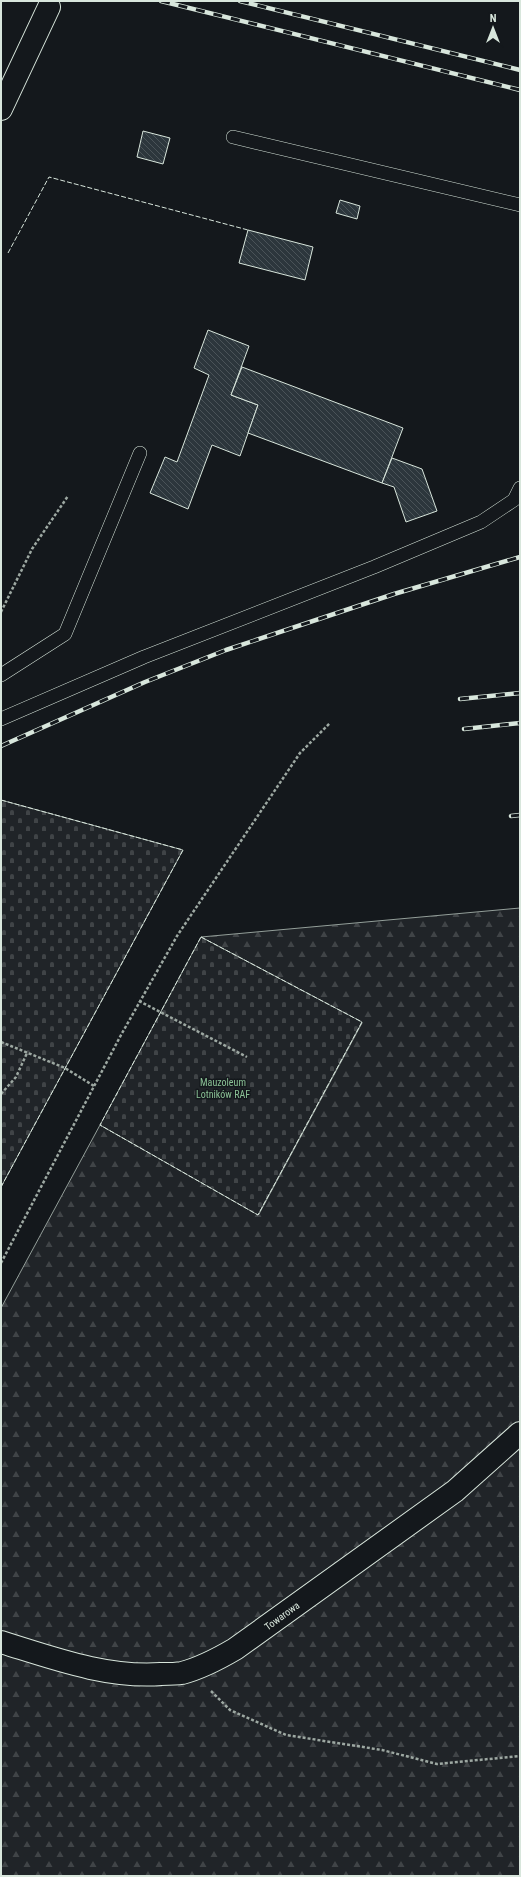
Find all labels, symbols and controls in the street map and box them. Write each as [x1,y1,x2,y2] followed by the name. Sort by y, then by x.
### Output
[473,8,513,48] north arrow
[490,12,497,25] text: N
[196,1077,250,1100] park label: Mauzoleum Lotników RAF
[262,1600,302,1632] street label: Towarowa

